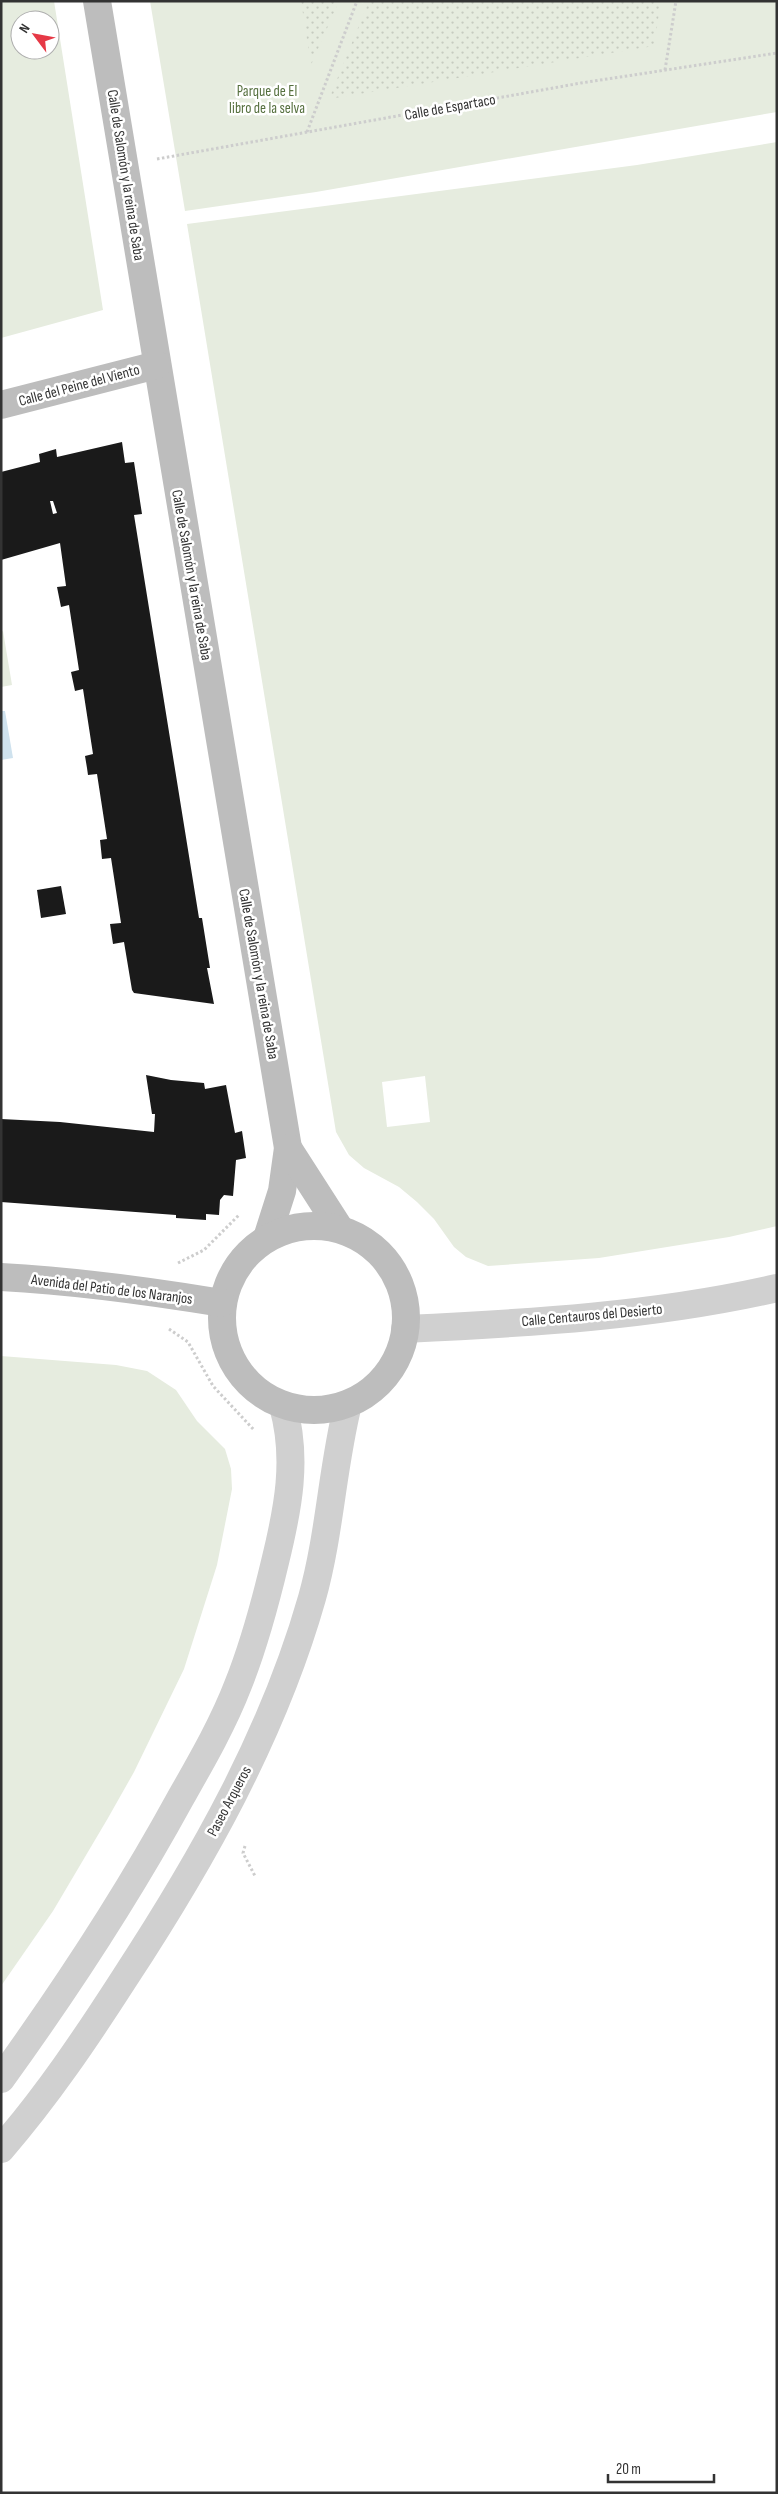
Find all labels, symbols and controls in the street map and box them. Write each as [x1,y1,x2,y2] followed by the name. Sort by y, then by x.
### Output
[10,10,60,60] north arrow
[15,21,34,36] text: N
[229,82,305,118] park label: Parque de El libro de la selva
[103,88,148,262] street label: Calle de Salomón y la reina de Saba
[403,90,497,125] street label: Calle de Espartaco
[17,360,142,411] street label: Calle del Peine del Viento
[167,488,216,662] street label: Calle de Salomón y la reina de Saba
[234,887,283,1061] street label: Calle de Salomón y la reina de Saba
[29,1270,194,1309] street label: Avenida del Patio de los Naranjos
[521,1300,663,1331] street label: Calle Centauros del Desierto
[203,1763,256,1840] street label: Paseo Arqueros
[608,2452,714,2484] scale bar
[616,2460,641,2479] text: 20 m

